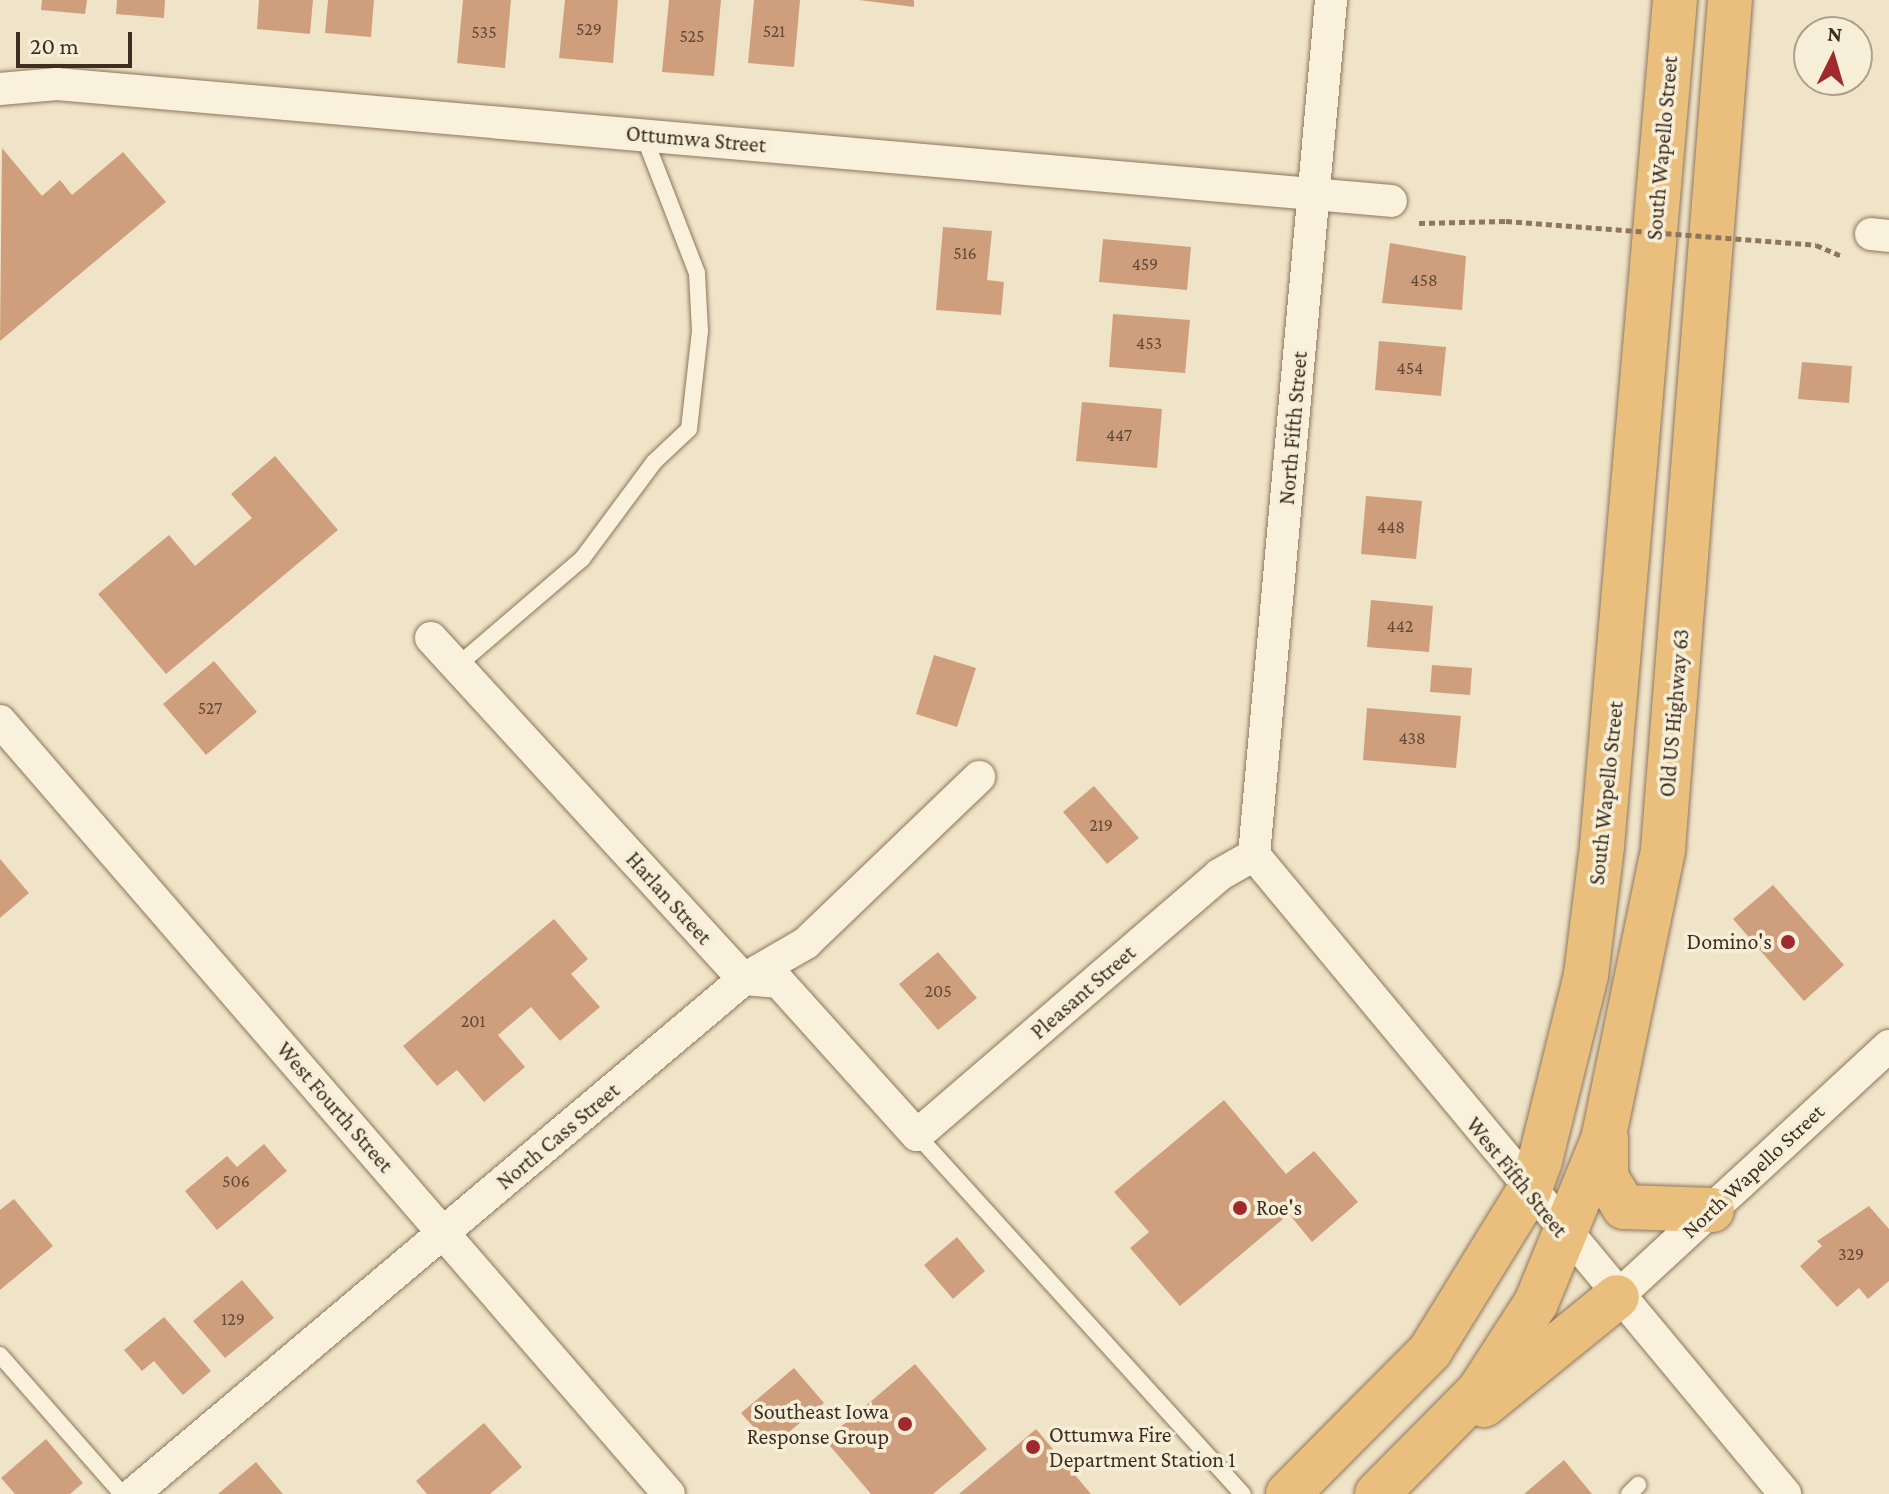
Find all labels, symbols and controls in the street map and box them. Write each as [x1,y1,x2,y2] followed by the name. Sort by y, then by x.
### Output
[20,16,136,66] scale bar
[1793,16,1873,96] north arrow
[576,18,602,40] house number: 529
[763,20,785,42] house number: 521
[1826,20,1844,47] text: N
[471,21,497,43] house number: 535
[679,25,705,47] house number: 525
[30,32,79,59] text: 20 m
[1641,55,1683,241] street label: South Wapello Street
[625,120,767,158] street label: Ottumwa Street
[953,242,977,264] house number: 516
[1132,253,1158,275] house number: 459
[1410,269,1438,291] house number: 458
[1136,332,1162,354] house number: 453
[1273,350,1313,506] street label: North Fifth Street
[1397,357,1423,379] house number: 454
[1106,424,1132,446] house number: 447
[1377,516,1405,538] house number: 448
[1387,615,1413,637] house number: 442
[1653,628,1695,798] street label: Old US Highway 63
[198,697,222,719] house number: 527
[1583,700,1629,886] street label: South Wapello Street
[1398,727,1426,749] house number: 438
[1089,814,1113,836] house number: 219
[620,846,718,950] street label: Harlan Street
[1687,929,1772,955] place label: Domino's
[1779,933,1797,951] marker: Domino's
[1025,939,1141,1045] street label: Pleasant Street
[924,980,952,1002] house number: 205
[461,1010,485,1032] house number: 201
[271,1036,399,1178] street label: West Fourth Street
[491,1077,625,1195] street label: North Cass Street
[1676,1098,1830,1244] street label: North Wapello Street
[1461,1112,1573,1242] street label: West Fifth Street
[222,1170,250,1192] house number: 506
[1256,1195,1302,1221] place label: Roe's
[1231,1199,1249,1217] marker: Roe's
[1838,1243,1864,1265] house number: 329
[221,1308,245,1330] house number: 129
[747,1398,889,1450] place label: Southeast Iowa Response Group
[896,1415,914,1433] marker: Southeast Iowa Response Group
[1049,1421,1236,1472] place label: Ottumwa Fire Department Station 1
[1024,1438,1042,1456] marker: Ottumwa Fire Department Station 1

